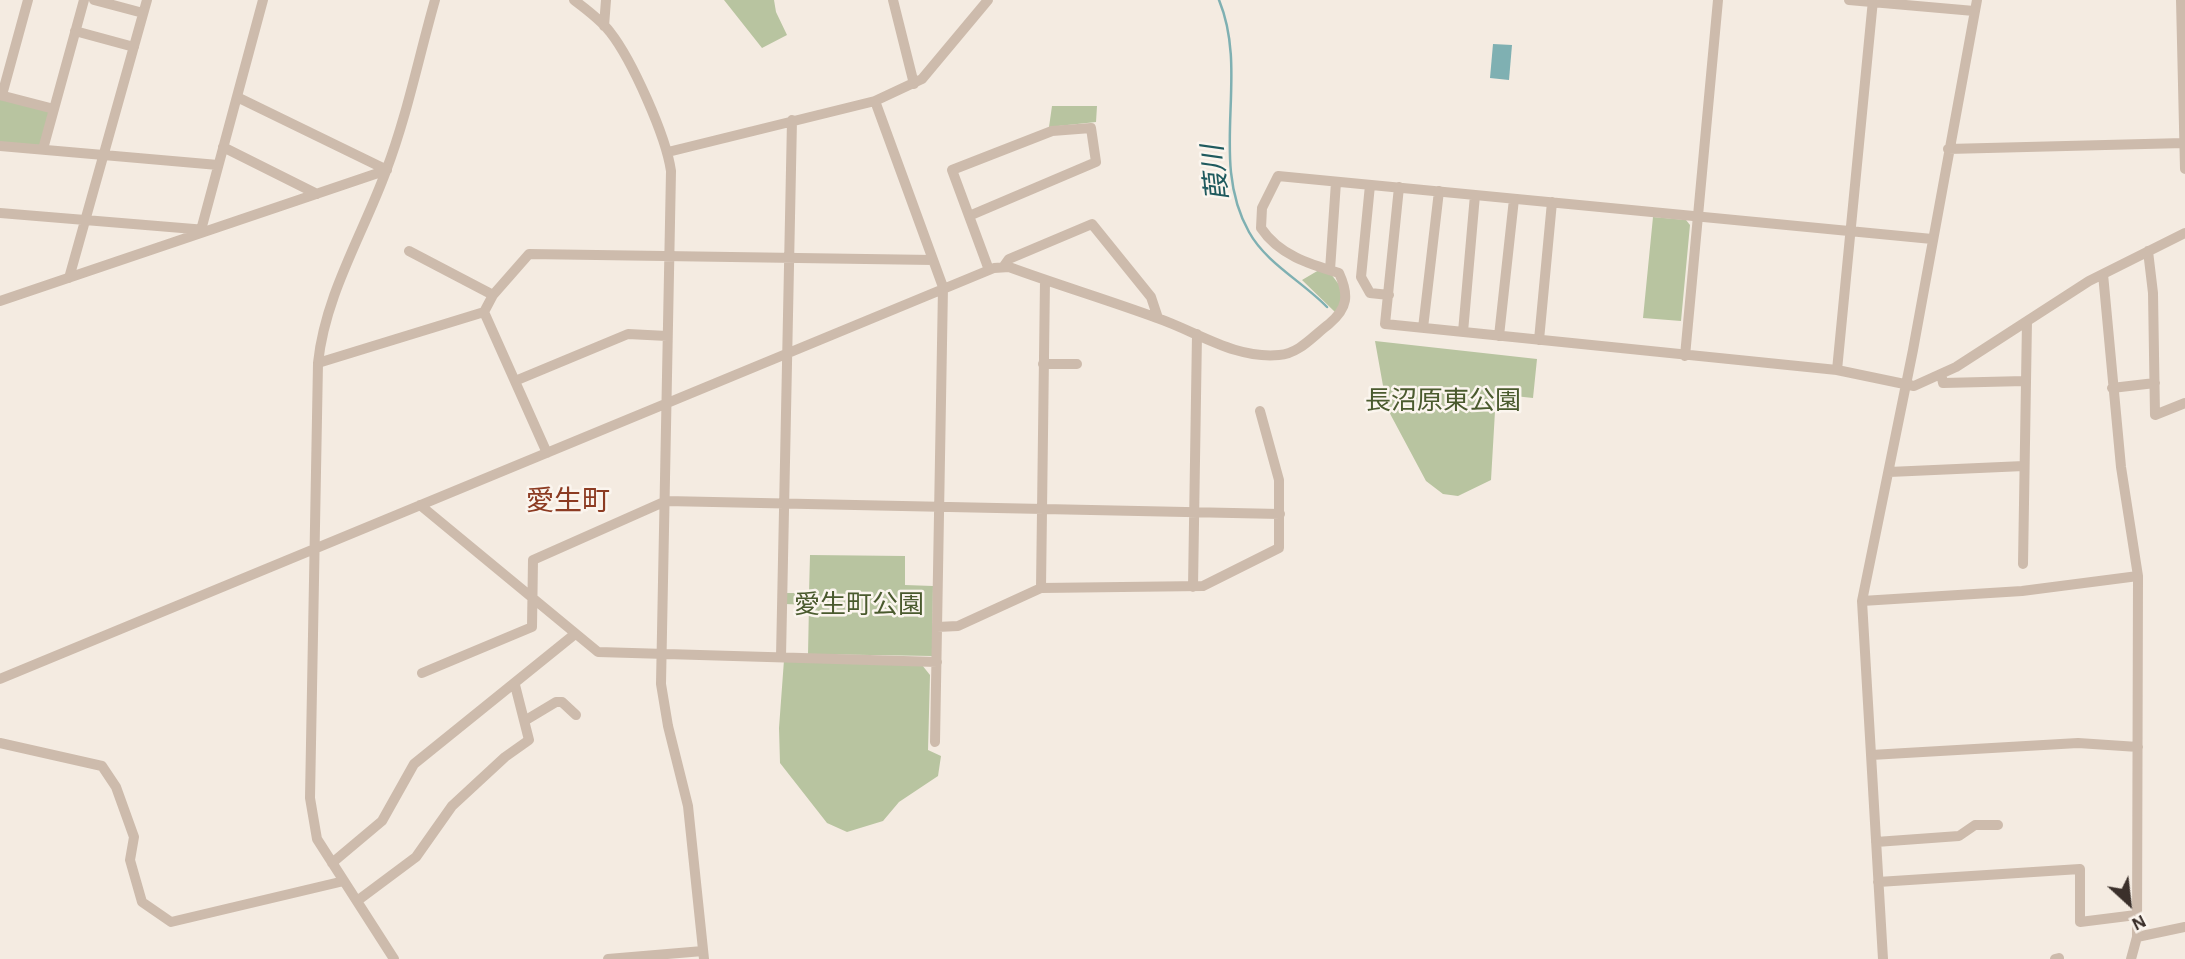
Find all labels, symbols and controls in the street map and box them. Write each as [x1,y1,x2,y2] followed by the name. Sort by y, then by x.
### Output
[1196,143,1236,203] water label: 葭川
[1365,385,1521,417] park label: 長沼原東公園
[526,485,610,519] district label: 愛生町
[794,589,924,621] park label: 愛生町公園
[2094,868,2164,938] north arrow
[2129,911,2149,934] text: N

